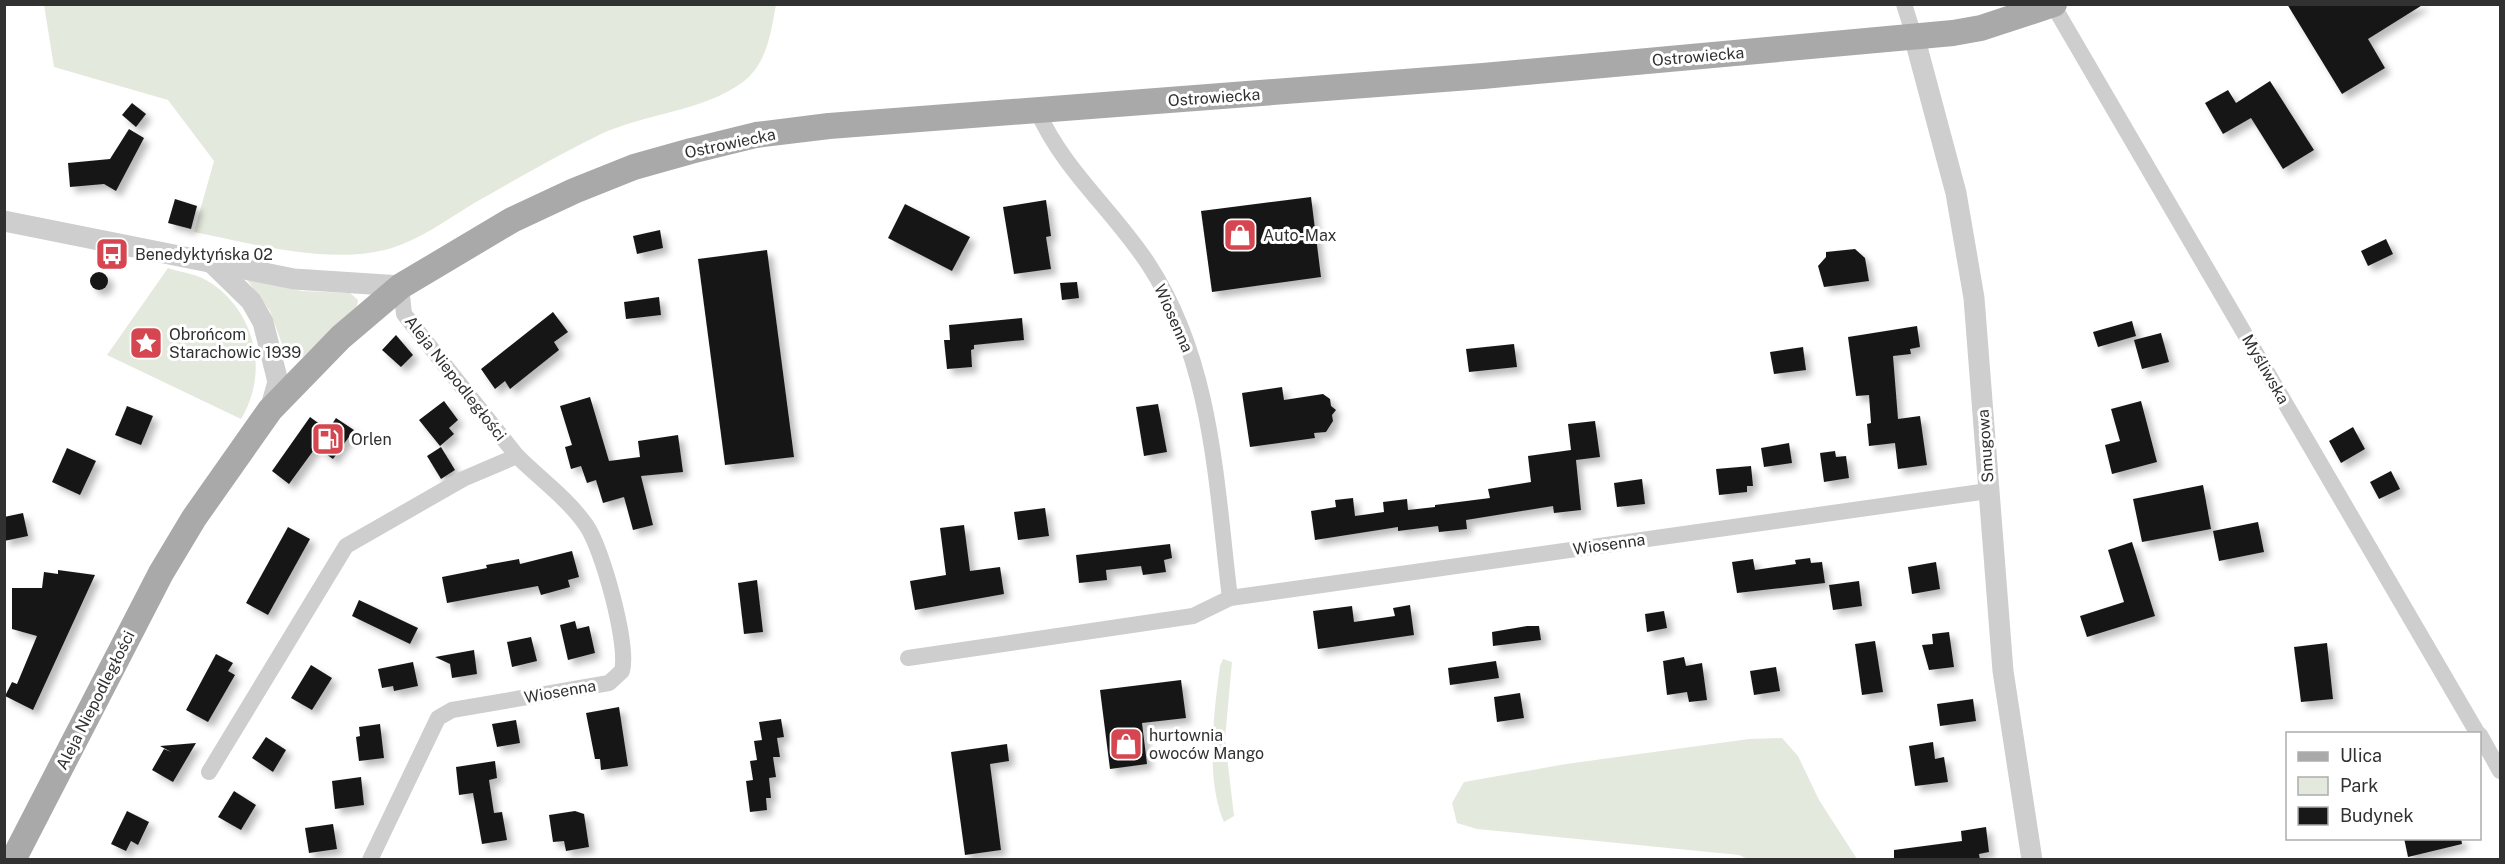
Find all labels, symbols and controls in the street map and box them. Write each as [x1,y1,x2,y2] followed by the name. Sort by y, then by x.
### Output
[1651,43,1745,70] street label: Ostrowiecka
[1167,85,1261,110] street label: Ostrowiecka
[683,125,777,162] street label: Ostrowiecka
[1222,217,1258,253] shop icon: Auto-Max
[1263,226,1337,245] place label: Auto-Max
[94,236,130,272] bus stop icon: Benedyktyńska 02
[135,245,273,264] place label: Benedyktyńska 02
[1150,281,1197,355] street label: Wiosenna
[401,312,510,445] street label: Aleja Niepodległości
[128,325,164,361] place icon: Obrońcom Starachowic 1939
[169,325,301,362] place label: Obrońcom Starachowic 1939
[2238,331,2293,408] street label: Myśliwska
[1973,409,1998,483] street label: Smugowa
[310,421,346,457] fuel station icon: Orlen
[351,430,392,449] place label: Orlen
[1572,530,1646,559] street label: Wiosenna
[52,628,139,773] street label: Aleja Niepodległości
[523,676,598,707] street label: Wiosenna
[1108,726,1144,762] shop icon: hurtownia owoców Mango
[1149,726,1264,763] place label: hurtownia owoców Mango
[2286,732,2481,840] legend
[2340,745,2382,766] text: Ulica
[2340,775,2378,796] text: Park
[2340,805,2414,826] text: Budynek

